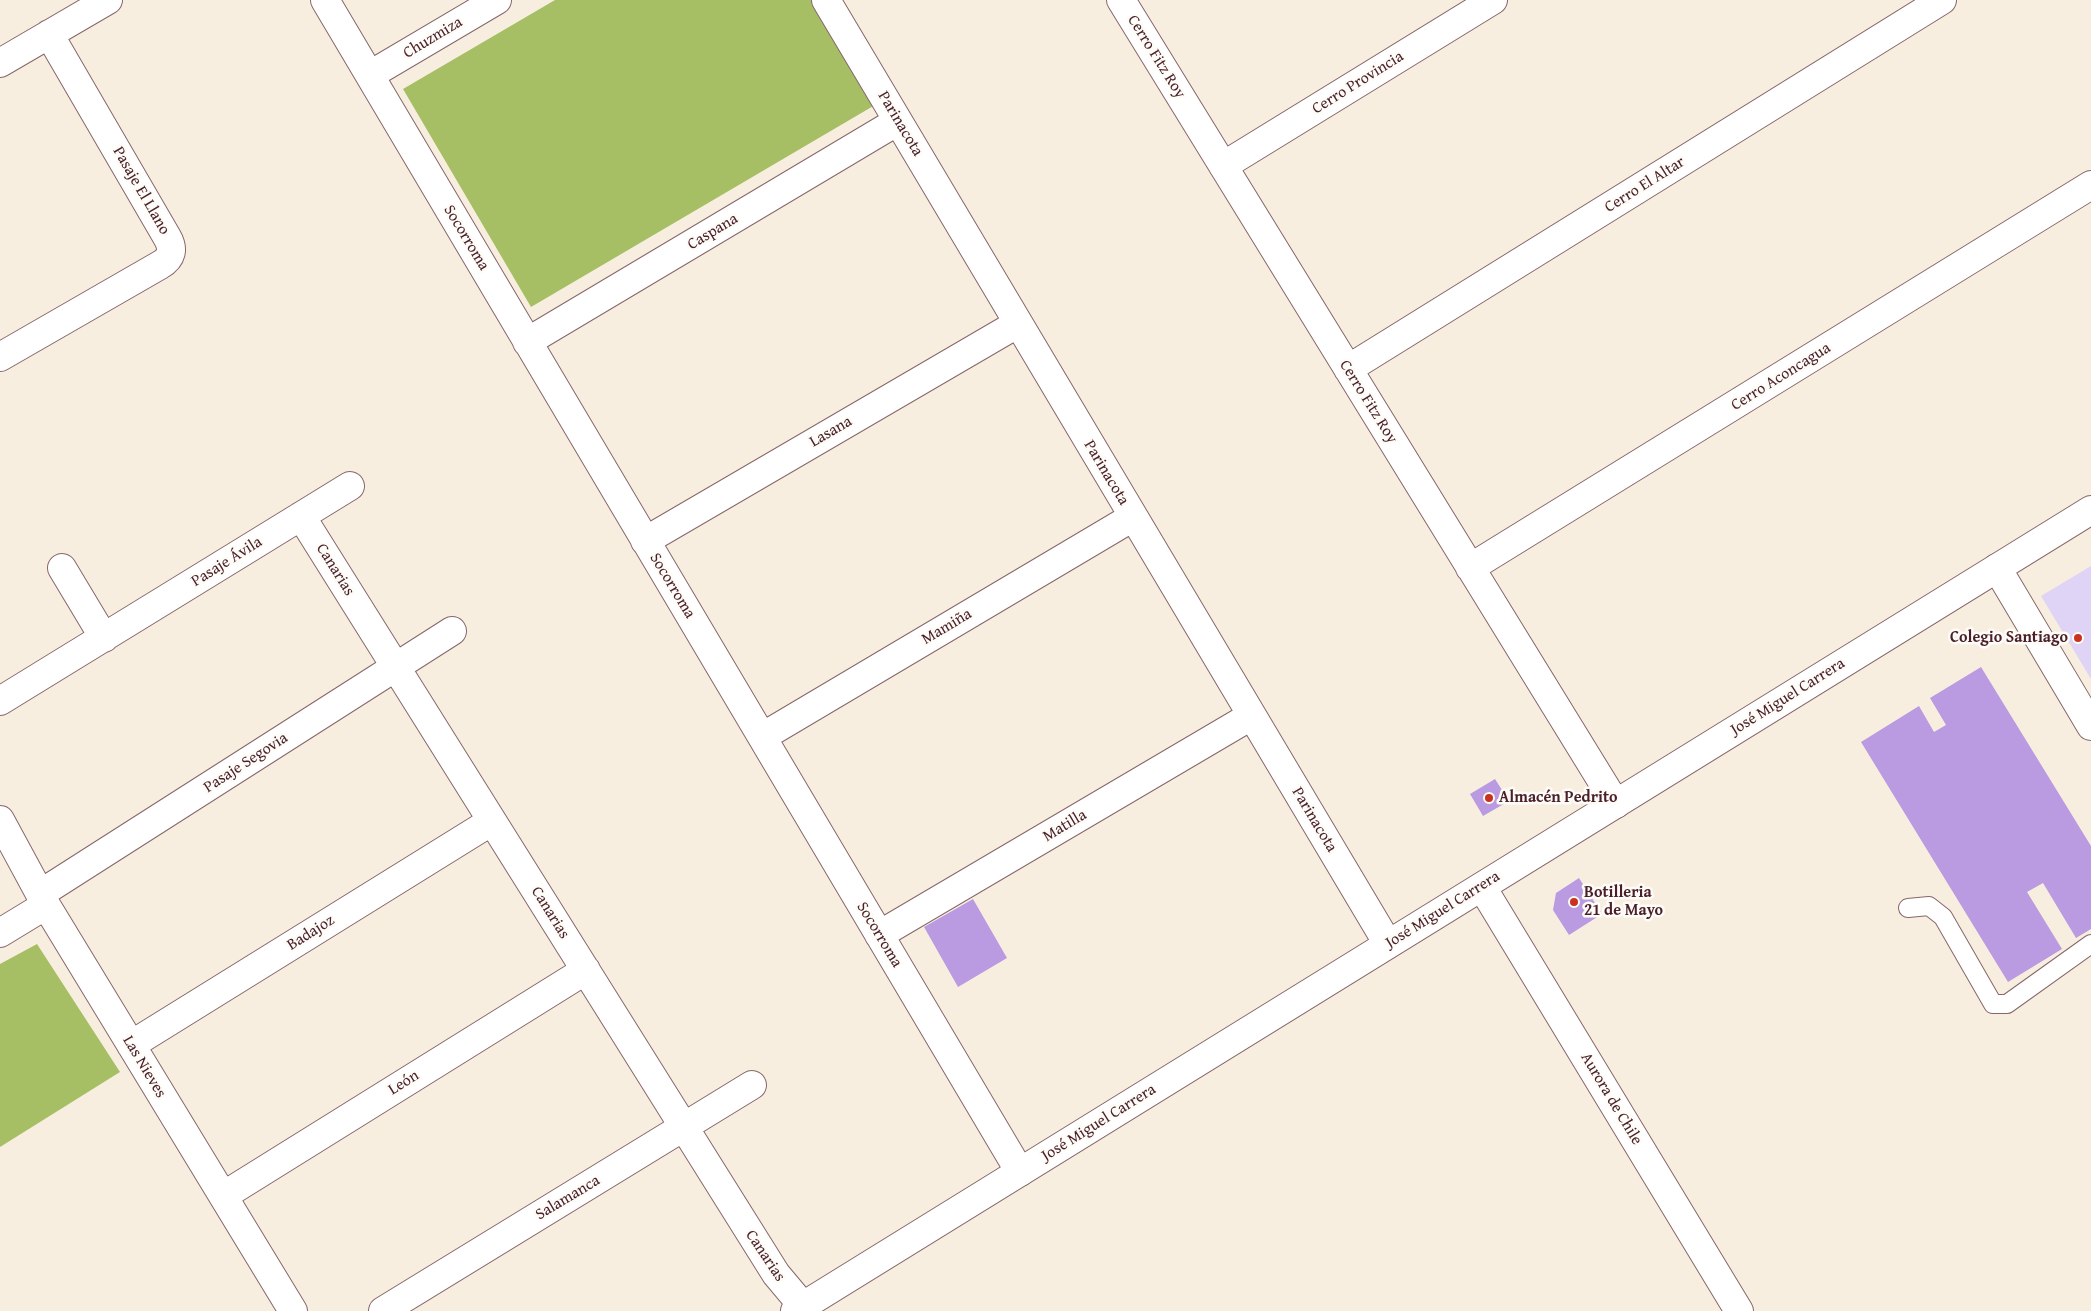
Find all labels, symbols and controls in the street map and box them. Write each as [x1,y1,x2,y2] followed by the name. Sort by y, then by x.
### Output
[1123,12,1189,102] street label: Cerro Fitz Roy
[400,13,466,63] street label: Chuzmiza
[1309,47,1407,119] street label: Cerro Provincia
[873,88,927,160] street label: Parinacota
[108,144,174,238] street label: Pasaje El Llano
[1601,153,1689,217] street label: Cerro El Altar
[439,202,493,274] street label: Socorroma
[684,210,742,254] street label: Caspana
[1728,339,1834,415] street label: Cerro Aconcagua
[1335,357,1401,447] street label: Cerro Fitz Roy
[806,412,856,452] street label: Lasana
[1079,437,1133,509] street label: Parinacota
[188,533,266,591] street label: Pasaje Ávila
[312,540,358,600] street label: Canarias
[645,550,699,622] street label: Socorroma
[919,605,975,649] street label: Mamiña
[1950,628,2068,648] place label: Colegio Santiago
[2072,632,2084,644] marker: Colegio Santiago
[1727,654,1849,740] street label: José Miguel Carrera
[200,729,292,797] street label: Pasaje Segovia
[1287,784,1341,856] street label: Parinacota
[1499,788,1618,808] place label: Almacén Pedrito
[1483,792,1495,804] marker: Almacén Pedrito
[1040,806,1090,846] street label: Matilla
[1382,867,1504,953] street label: José Miguel Carrera
[527,883,573,943] street label: Canarias
[1584,883,1663,921] place label: Botilleria 21 de Mayo
[1568,896,1580,908] marker: Botilleria 21 de Mayo
[852,899,906,971] street label: Socorroma
[284,911,338,955] street label: Badajoz
[118,1032,170,1102] street label: Las Nieves
[1576,1049,1646,1149] street label: Aurora de Chile
[385,1066,423,1100] street label: León
[1038,1080,1160,1166] street label: José Miguel Carrera
[532,1171,604,1225] street label: Salamanca
[741,1227,789,1285] street label: Canarias

